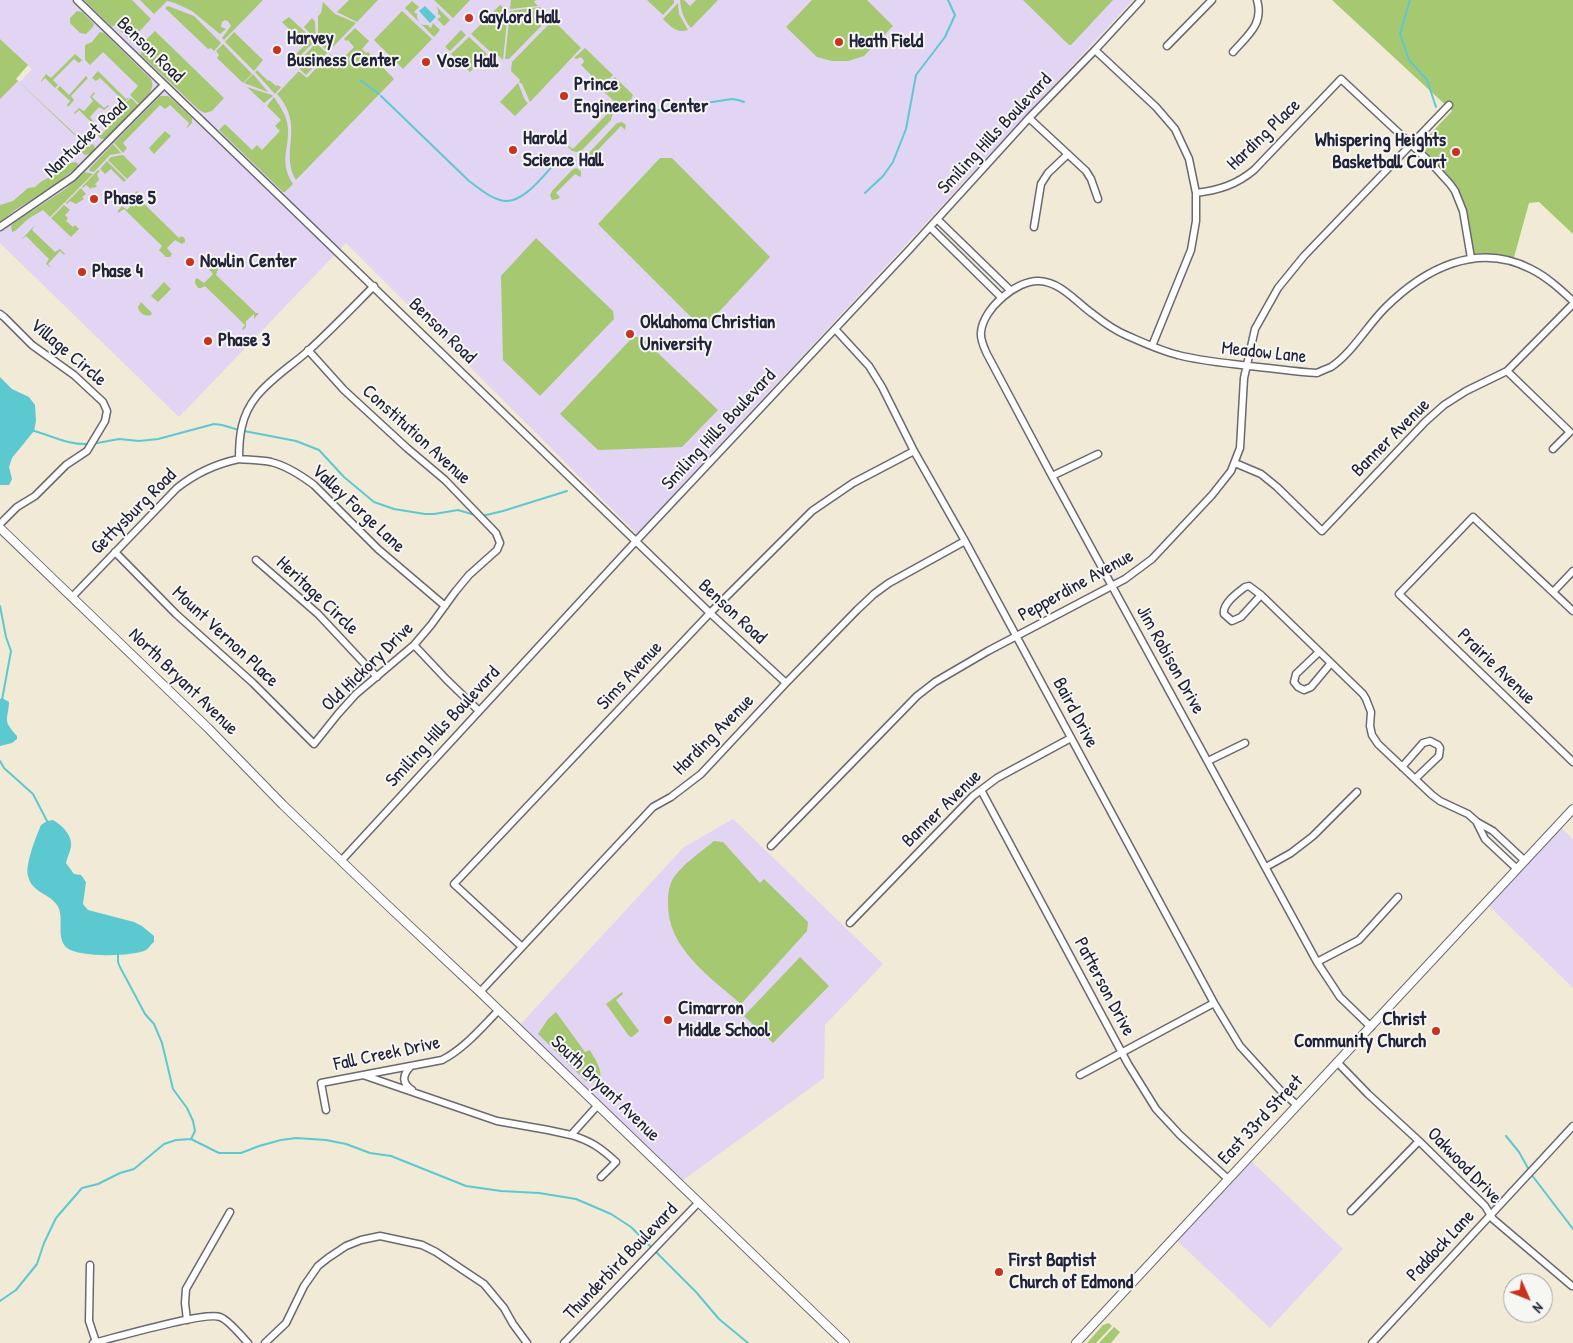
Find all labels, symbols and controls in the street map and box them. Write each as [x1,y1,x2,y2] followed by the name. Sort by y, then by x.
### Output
[479,7,560,29] place label: Gaylord Hall
[112,12,188,88] street label: Benson Road
[463,12,475,24] marker: Gaylord Hall
[287,28,399,72] place label: Harvey Business Center
[849,31,923,53] place label: Heath Field
[833,36,845,48] marker: Heath Field
[271,44,283,56] marker: Harvey Business Center
[436,51,498,73] place label: Vose Hall
[420,56,432,68] marker: Vose Hall
[933,69,1057,199] street label: Smiling Hills Boulevard
[574,74,708,118] place label: Prince Engineering Center
[558,90,570,102] marker: Prince Engineering Center
[1223,94,1305,176] street label: Harding Place
[40,95,132,183] street label: Nantucket Road
[523,128,603,172] place label: Harold Science Hall
[1315,130,1446,174] place label: Whispering Heights Basketball Court
[507,144,519,156] marker: Harold Science Hall
[1450,146,1462,158] marker: Whispering Heights Basketball Court
[104,188,156,210] place label: Phase 5
[88,193,100,205] marker: Phase 5
[200,251,297,273] place label: Nowlin Center
[184,256,196,268] marker: Nowlin Center
[92,261,143,283] place label: Phase 4
[76,266,88,278] marker: Phase 4
[404,293,480,369] street label: Benson Road
[640,312,775,356] place label: Oklahoma Christian University
[25,314,111,392] street label: Village Circle
[624,328,636,340] marker: Oklahoma Christian University
[218,330,270,352] place label: Phase 3
[202,335,214,347] marker: Phase 3
[1220,337,1308,369] street label: Meadow Lane
[657,365,781,495] street label: Smiling Hills Boulevard
[357,380,475,490] street label: Constitution Avenue
[1347,394,1435,482] street label: Banner Avenue
[307,460,409,558] street label: Valley Forge Lane
[86,464,182,560] street label: Gettysburg Road
[1014,545,1138,627] street label: Pepperdine Avenue
[271,552,363,640] street label: Heritage Circle
[693,575,771,649] street label: Benson Road
[167,582,283,692] street label: Mount Vernon Place
[1131,602,1209,718] street label: Jim Robison Drive
[317,617,419,717] street label: Old Hickory Drive
[123,624,243,740] street label: North Bryant Avenue
[1452,624,1540,710] street label: Prairie Avenue
[592,637,668,715] street label: Sims Avenue
[381,662,505,792] street label: Smiling Hills Boulevard
[1047,674,1103,752] street label: Baird Drive
[669,690,759,780] street label: Harding Avenue
[898,765,986,853] street label: Banner Avenue
[1069,934,1139,1040] street label: Patterson Drive
[678,998,770,1042] place label: Cimarron Middle School
[1294,1009,1426,1053] place label: Christ Community Church
[662,1014,674,1026] marker: Cimarron Middle School
[1430,1025,1442,1037] marker: Christ Community Church
[546,1031,664,1147] street label: South Bryant Avenue
[332,1032,442,1076] street label: Fall Creek Drive
[1214,1070,1308,1170] street label: East 33rd Street
[1422,1123,1506,1209] street label: Oakwood Drive
[559,1199,683,1325] street label: Thunderbird Boulevard
[1402,1206,1480,1286] street label: Paddock Lane
[1009,1250,1133,1294] place label: First Baptist Church of Edmond
[993,1266,1005,1278] marker: First Baptist Church of Edmond
[1503,1273,1553,1323] north arrow
[1529,1299,1548,1317] text: N

